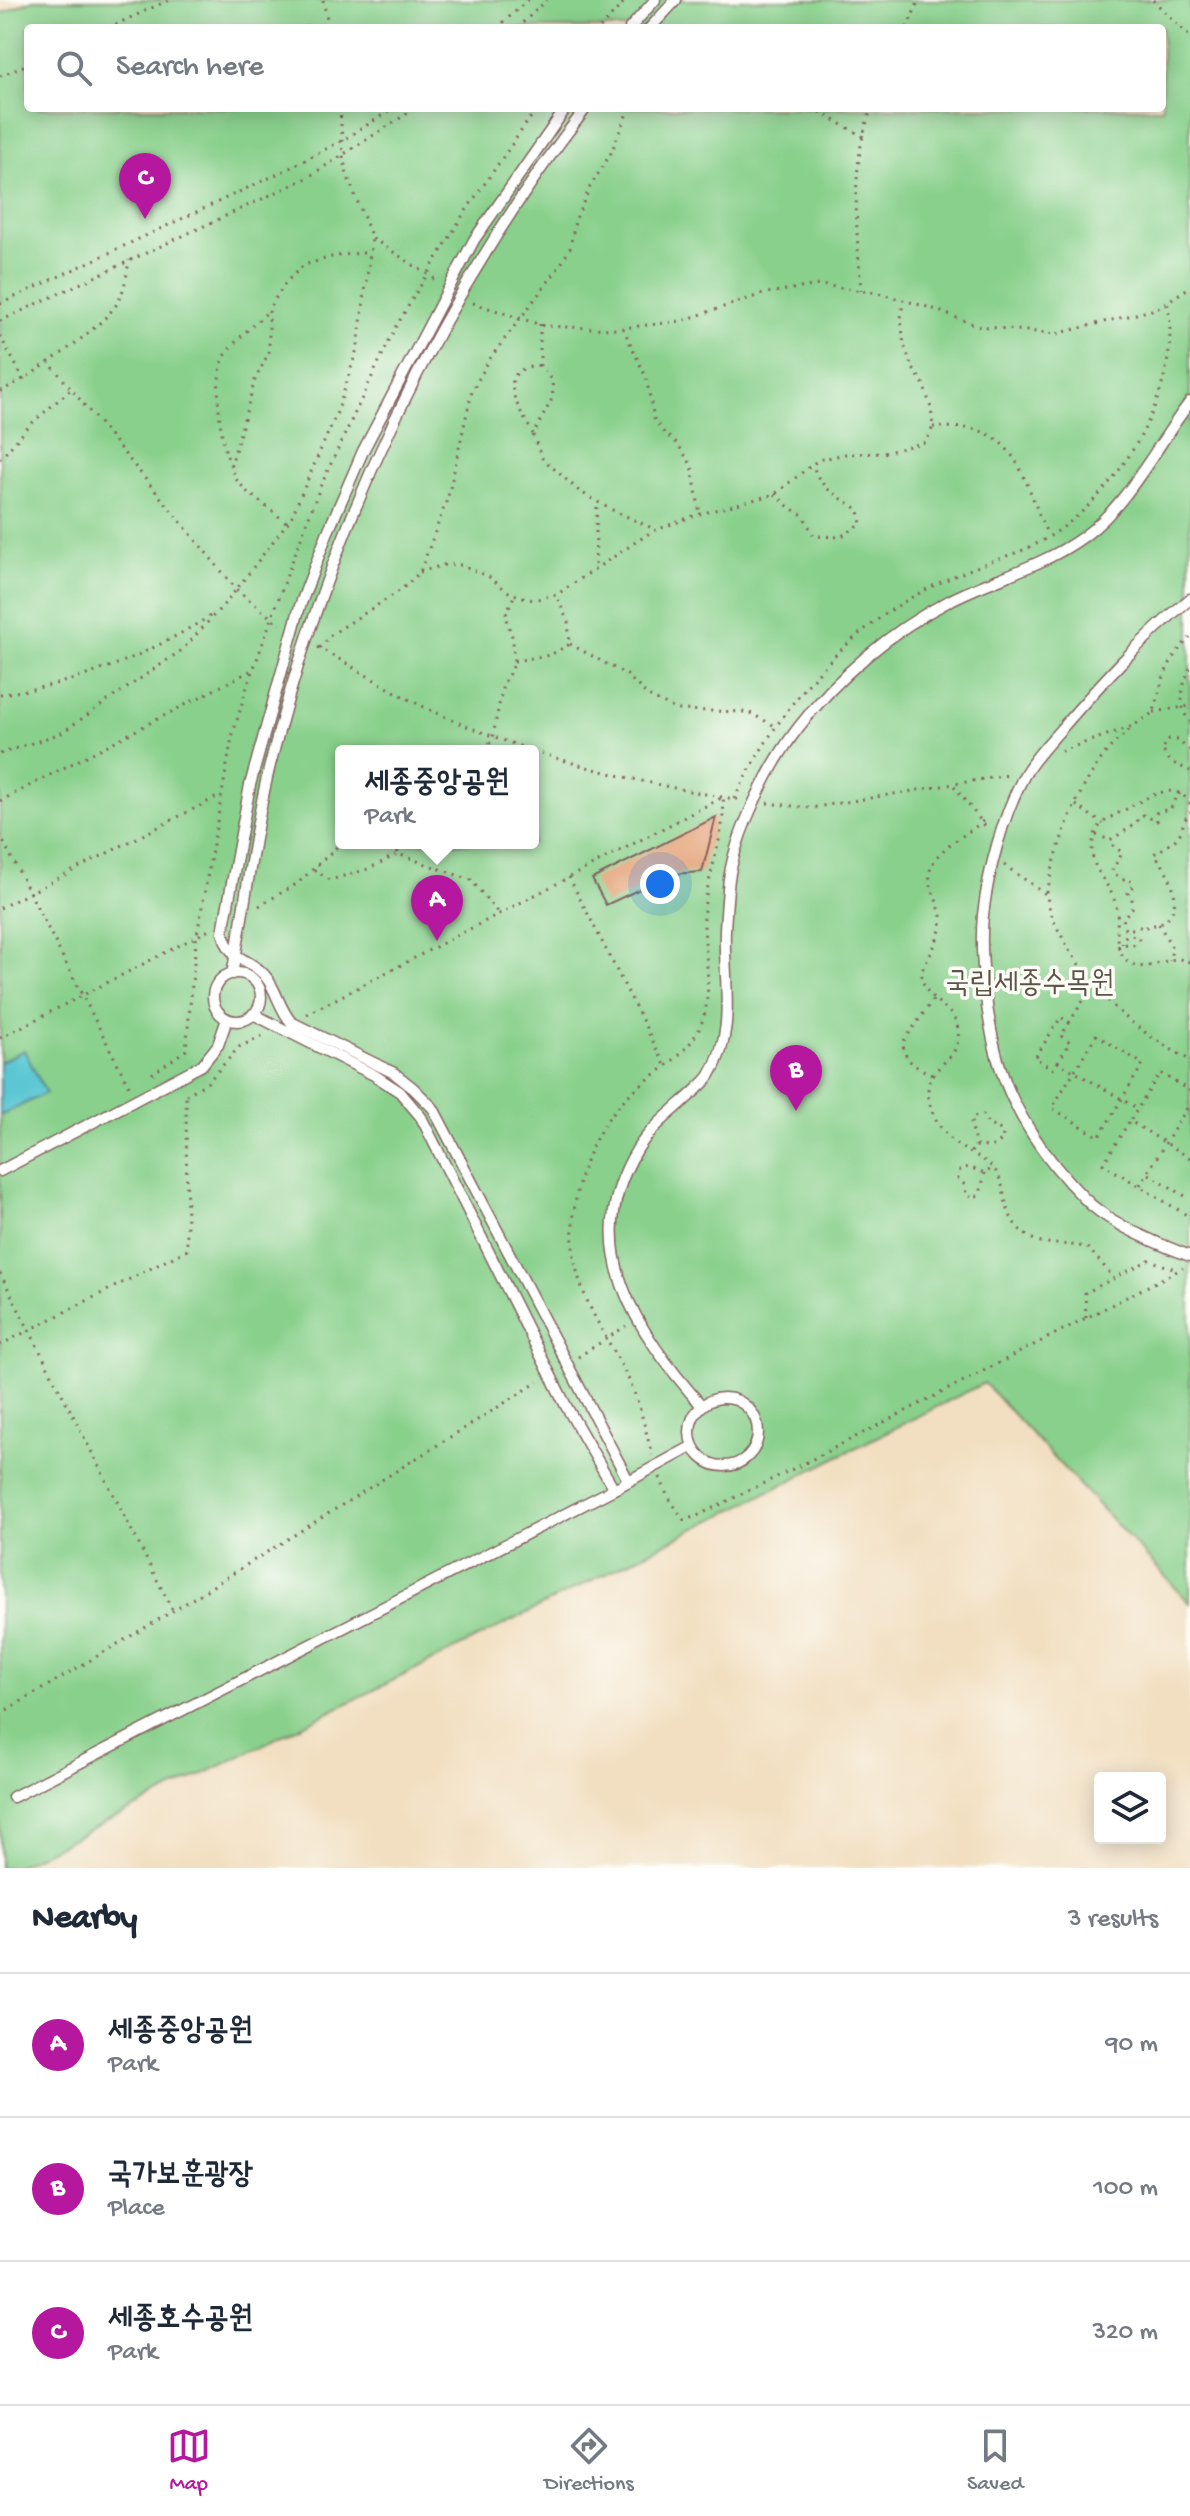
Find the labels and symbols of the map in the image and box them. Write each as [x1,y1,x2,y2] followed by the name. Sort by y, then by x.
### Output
[119,153,171,219] pin: C
[640,864,680,904] your location
[411,875,463,941] pin: A
[946,968,1114,1003] park label: 국립세종수목원
[770,1045,822,1111] pin: B

